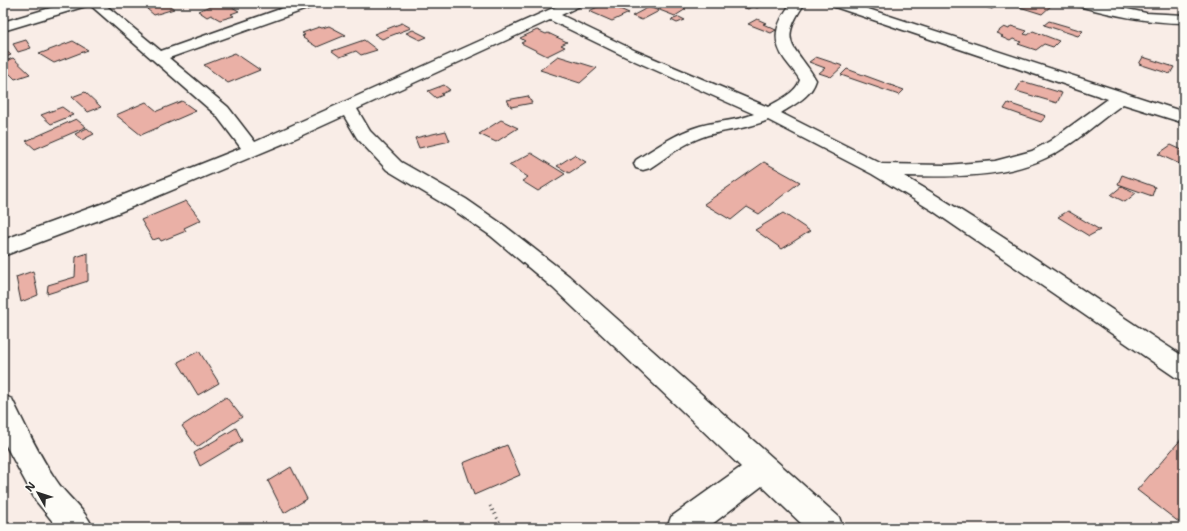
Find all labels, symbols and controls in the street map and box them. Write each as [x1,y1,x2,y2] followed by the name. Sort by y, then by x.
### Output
[18,473,58,513] north arrow
[22,479,39,495] text: N

